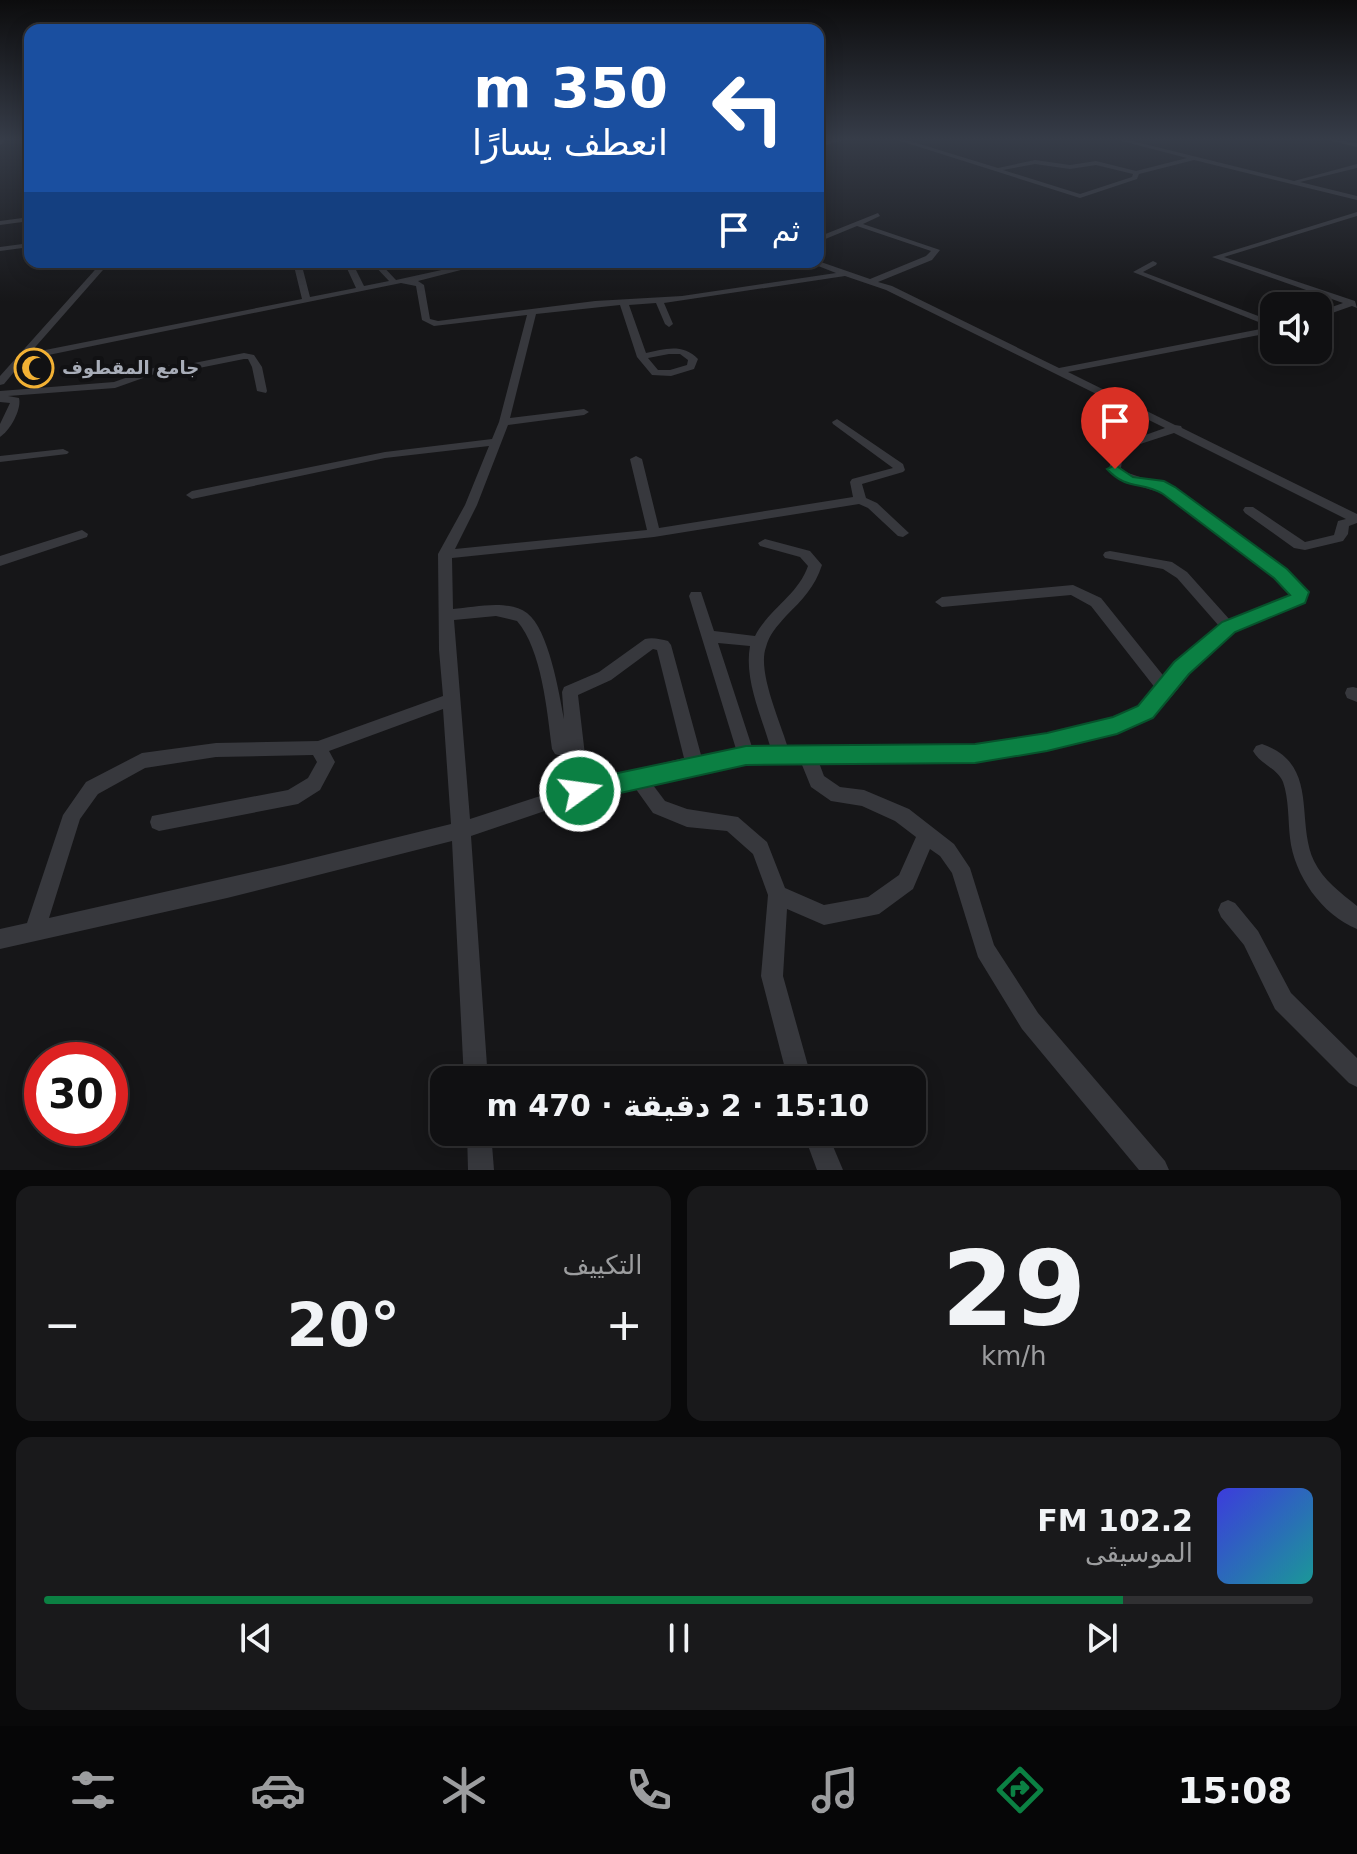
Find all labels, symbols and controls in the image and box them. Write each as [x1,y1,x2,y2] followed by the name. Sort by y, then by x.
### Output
[473,55,668,120] text: 350 m
[696,56,800,160] icon: left
[472,122,668,163] text: انعطف يسارًا
[712,208,756,252] icon: arrive
[772,213,800,248] text: ثم
[1260,292,1332,364] map controls
[1260,292,1332,364] button: sound
[13,347,55,389] mosque icon: جامع المقطوف
[62,357,199,379] place label: جامع المقطوف
[1081,387,1149,469] pin
[1093,399,1137,443] icon: arrive
[538,749,622,833] position arrow
[24,1042,128,1146] speed limit sign: 30
[487,1088,869,1123] text: 15:10 · 2 دقيقة · 470 m
[941,1228,1086,1350] text: 29
[563,1250,643,1280] text: التكييف
[287,1290,400,1360] text: 20°
[44,1299,81,1350] text: −
[606,1299,643,1350] text: +
[981,1341,1047,1371] text: km/h
[1037,1503,1193,1538] text: 102.2 FM
[1085,1538,1193,1568] text: الموسيقى
[234,1616,278,1660] icon: previous
[657,1616,701,1660] icon: pause
[1080,1616,1124,1660] icon: next
[65,1762,121,1818] icon: filters
[250,1762,306,1818] icon: car
[436,1762,492,1818] icon: climate
[621,1762,677,1818] icon: phone
[807,1762,863,1818] icon: music
[992,1762,1048,1818] icon: directions
[1178,1770,1292,1811] text: 15:08

